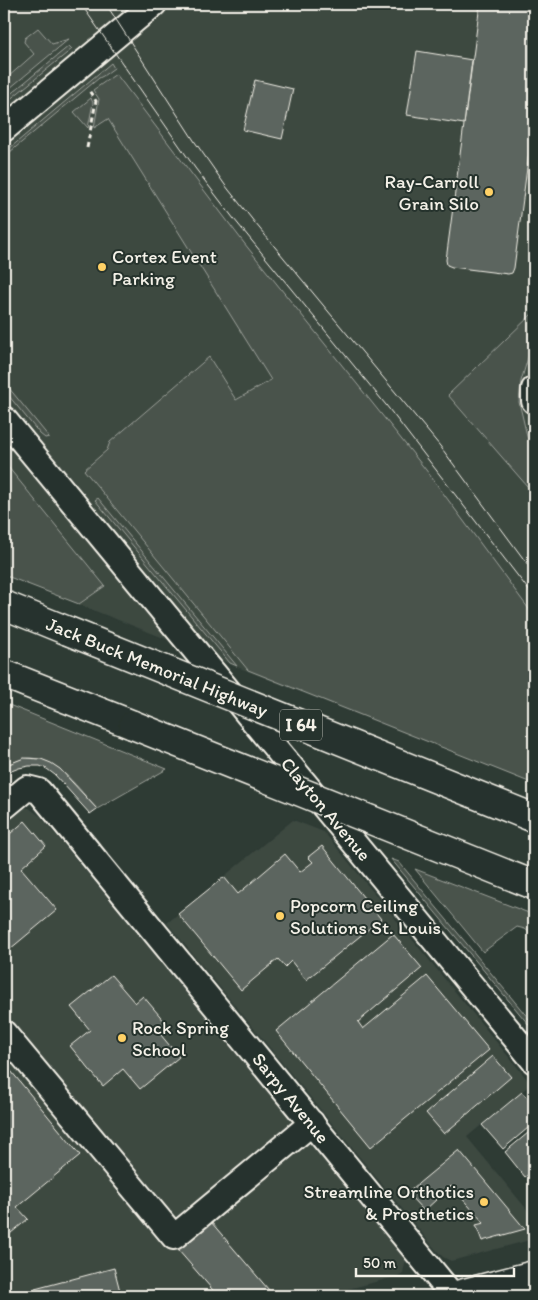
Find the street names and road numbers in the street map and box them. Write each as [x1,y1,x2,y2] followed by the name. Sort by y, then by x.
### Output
[43,612,271,722] street label: Jack Buck Memorial Highway
[280,710,322,740] road number: I 64
[276,752,376,866] street label: Clayton Avenue
[247,1048,335,1148] street label: Sarpy Avenue

